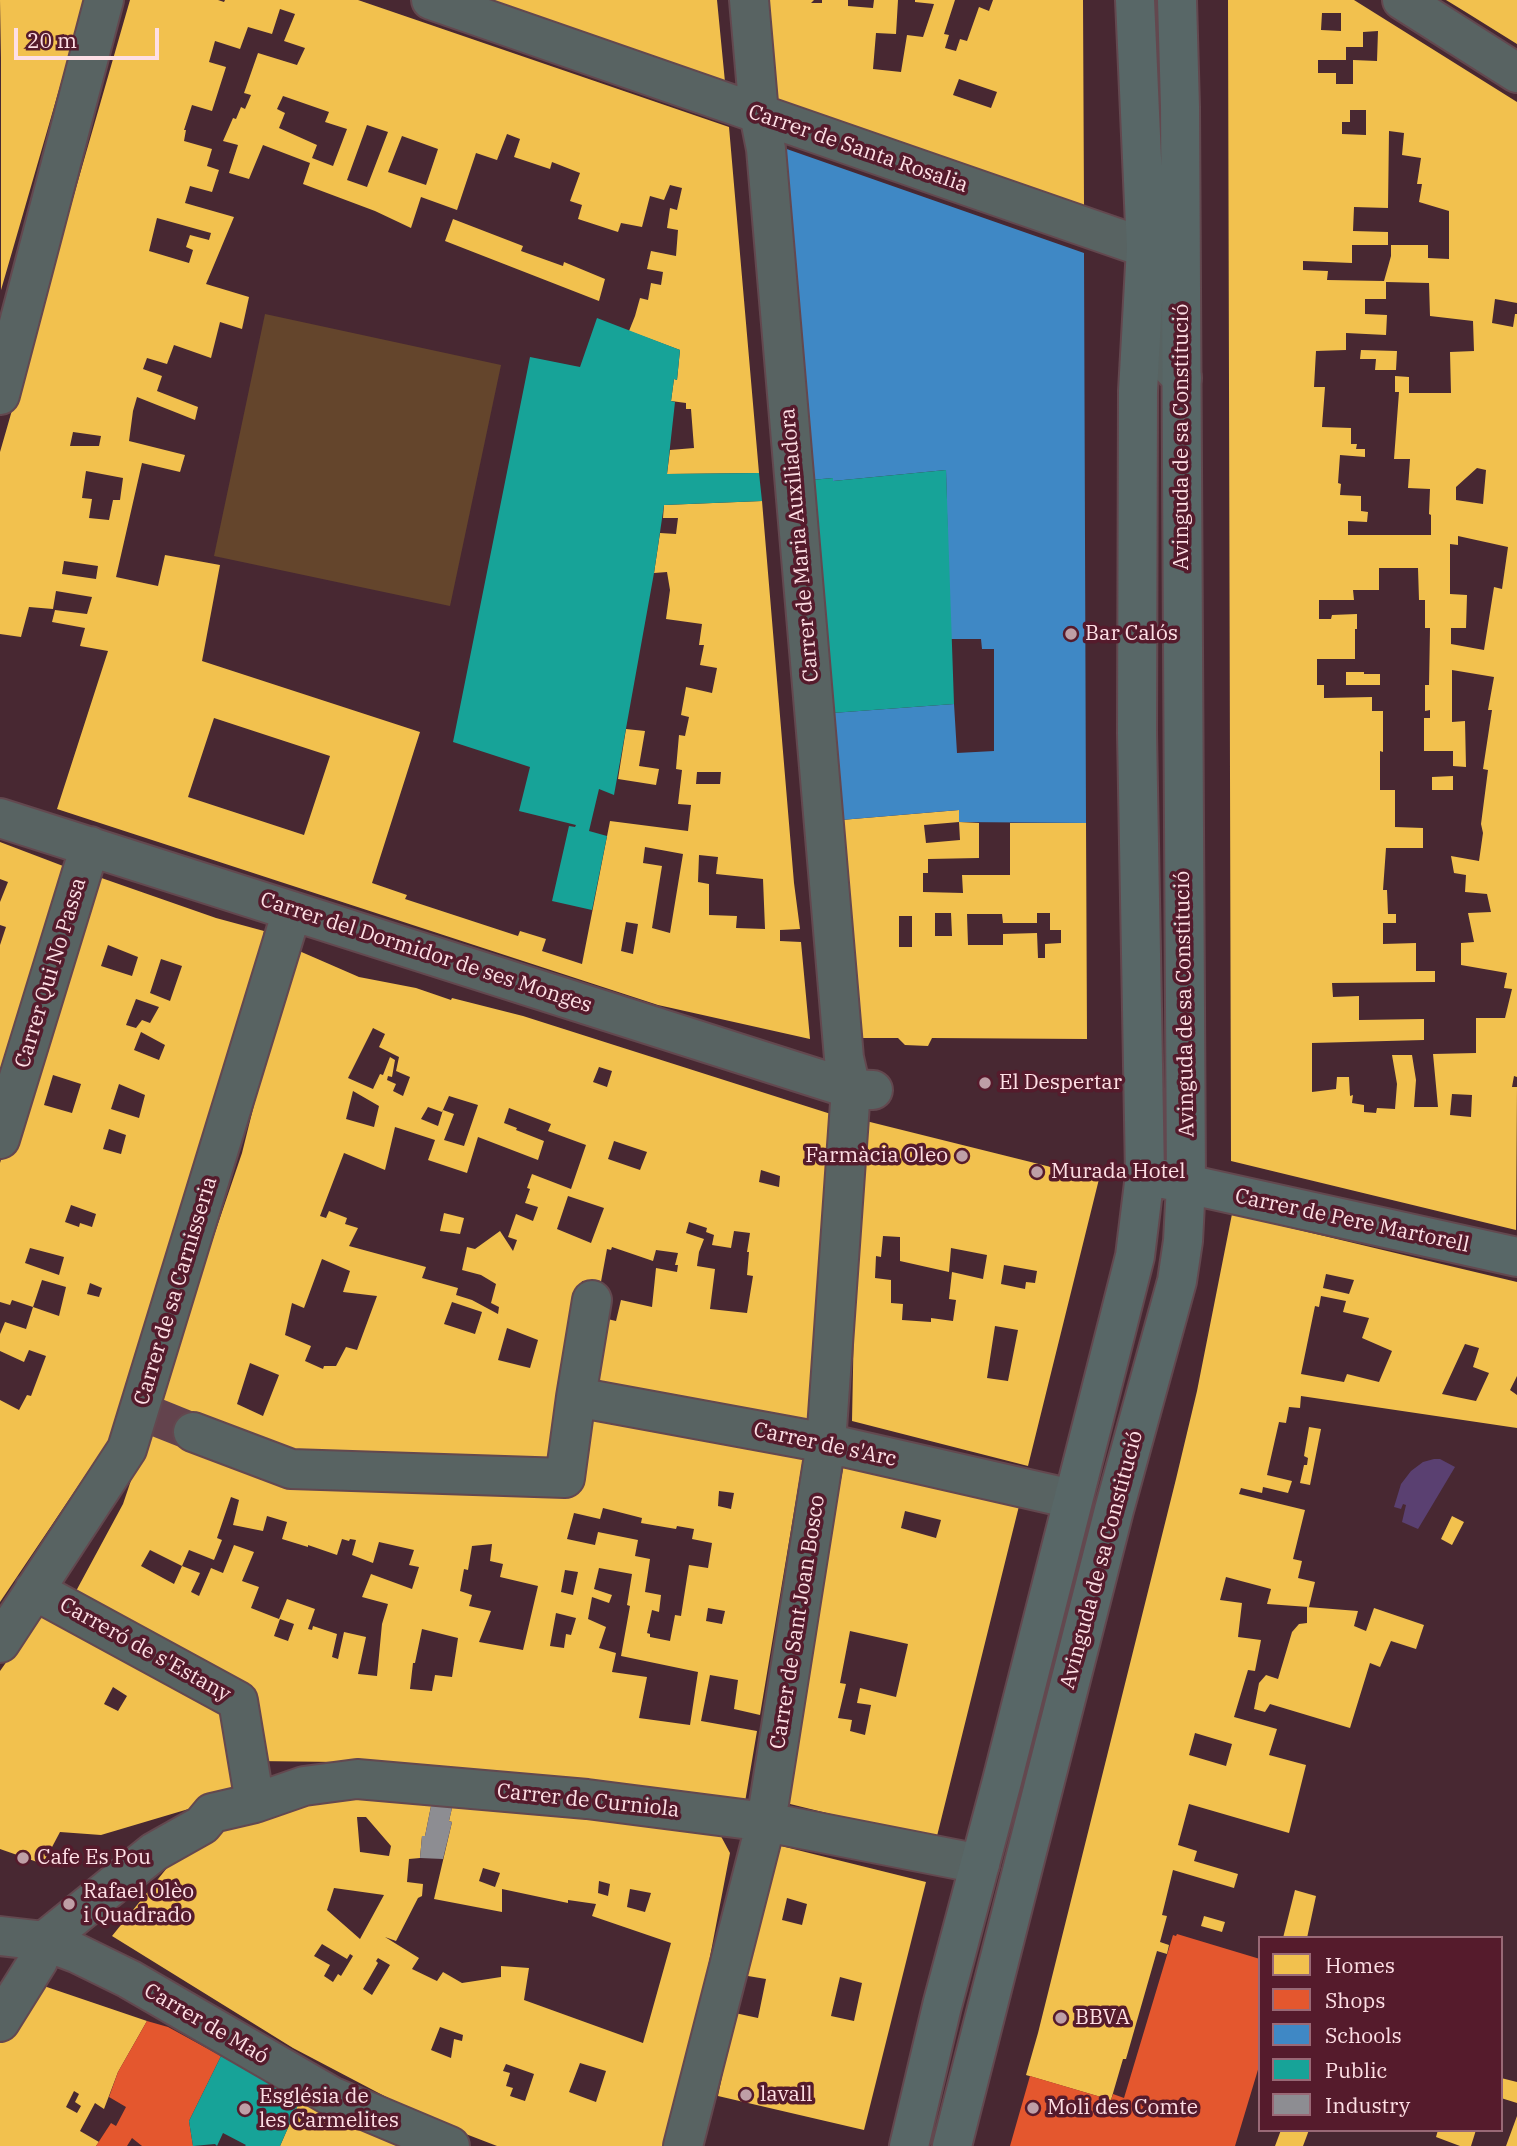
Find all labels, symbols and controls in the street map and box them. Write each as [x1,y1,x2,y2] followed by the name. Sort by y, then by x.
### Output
[18,14,163,58] scale bar
[27,26,77,54] text: 20 m
[745,100,971,198] street label: Carrer de Santa Rosalia
[1169,304,1195,570] street label: Avinguda de sa Constitució
[775,407,825,683] street label: Carrer de Maria Auxiliadora
[1085,621,1178,647] place label: Bar Calós
[1063,626,1079,642] marker: Bar Calós
[1170,870,1200,1138] street label: Avinguda de sa Constitució
[10,875,92,1071] street label: Carrer Qui No Passa
[257,887,595,1019] street label: Carrer del Dormidor de ses Monges
[999,1070,1122,1096] place label: El Despertar
[977,1075,993,1091] marker: El Despertar
[805,1143,948,1169] place label: Farmàcia Oleo
[954,1148,970,1164] marker: Farmàcia Oleo
[1051,1159,1186,1185] place label: Murada Hotel
[1029,1164,1045,1180] marker: Murada Hotel
[129,1174,223,1408] street label: Carrer de sa Carnisseria
[1233,1184,1471,1258] street label: Carrer de Pere Martorell
[751,1418,899,1472] street label: Carrer de s'Arc
[1055,1428,1149,1692] street label: Avinguda de sa Constitució
[765,1493,831,1751] street label: Carrer de Sant Joan Bosco
[55,1593,235,1707] street label: Carreró de s'Estany
[495,1779,681,1823] street label: Carrer de Curniola
[37,1845,151,1871] place label: Cafe Es Pou
[15,1850,31,1866] marker: Cafe Es Pou
[83,1879,194,1929] place label: Rafael Olèo i Quadrado
[61,1896,77,1912] marker: Rafael Olèo i Quadrado
[1258,1936,1503,2132] legend
[1325,1951,1395,1979] text: Homes
[139,1978,273,2070] street label: Carrer de Maó
[1325,1986,1385,2014] text: Shops
[1075,2005,1130,2031] place label: BBVA
[1053,2010,1069,2026] marker: BBVA
[1325,2021,1402,2049] text: Schools
[1325,2056,1387,2084] text: Public
[760,2082,812,2108] place label: lavall
[259,2084,399,2134] place label: Església de les Carmelites
[738,2087,754,2103] marker: lavall
[1325,2091,1410,2119] text: Industry
[1047,2095,1198,2121] place label: Moli des Comte
[1025,2100,1041,2116] marker: Moli des Comte
[237,2101,253,2117] marker: Església de les Carmelites

